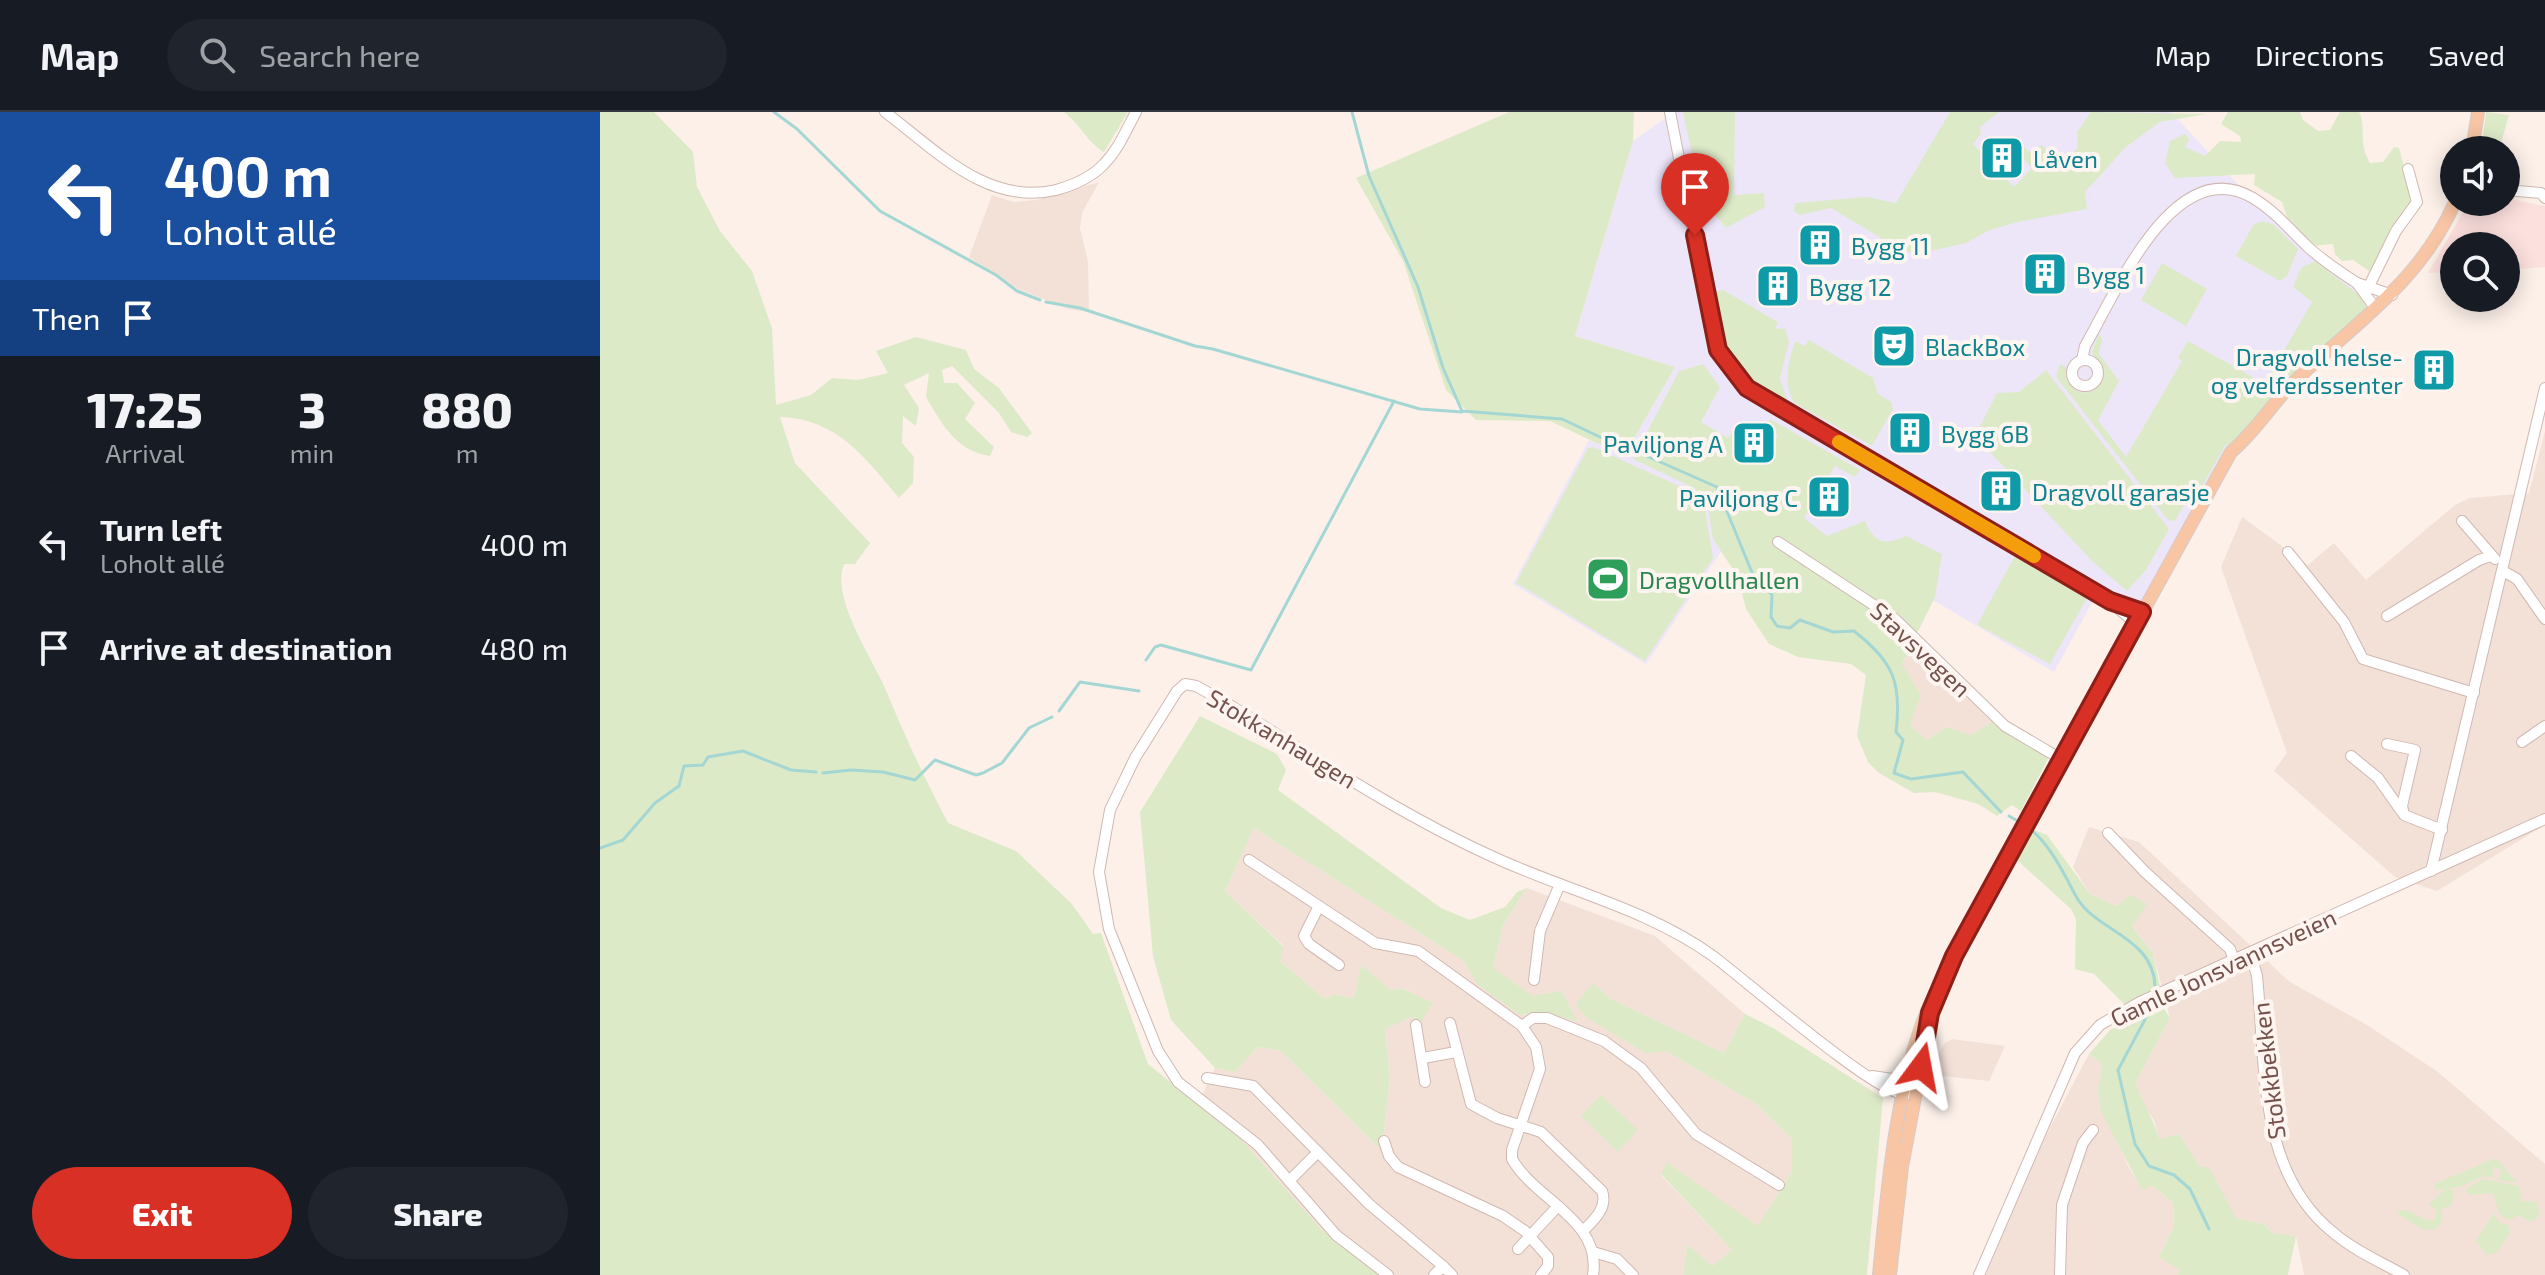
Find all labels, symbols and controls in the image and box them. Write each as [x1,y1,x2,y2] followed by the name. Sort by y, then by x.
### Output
[167,19,727,91] search box
[40,32,119,78] text: Map
[195,33,239,77] icon: search
[259,37,420,73] text: Search here
[2155,38,2211,72] text: Map
[2255,38,2384,72] text: Directions
[2428,38,2505,72] text: Saved
[1978,134,2026,182] building icon: Låven
[2440,136,2520,312] map controls
[2440,136,2520,216] button: sound
[164,141,332,208] text: 400 m
[32,144,136,248] icon: left
[2033,144,2098,173] place label: Låven
[1661,153,1729,235] pin
[1673,165,1717,209] icon: arrive
[164,209,337,252] text: Loholt allé
[1796,221,1844,269] building icon: Bygg 11
[1851,231,1930,260] place label: Bygg 11
[2440,232,2520,312] button: search
[2021,250,2069,298] building icon: Bygg 1
[2076,260,2145,289] place label: Bygg 1
[1754,262,1802,310] building icon: Bygg 12
[1809,272,1892,301] place label: Bygg 12
[116,296,160,340] icon: arrive
[32,300,100,336] text: Then
[1870,322,1918,370] theatre icon: BlackBox
[1925,332,2025,361] place label: BlackBox
[2211,342,2403,399] place label: Dragvoll helse- og velferdssenter
[2410,346,2458,394] building icon: Dragvoll helse- og velferdssenter
[87,380,203,438] text: 17:25
[298,380,326,438] text: 3
[421,380,513,438] text: 880
[1886,409,1934,457] building icon: Bygg 6B
[1730,419,1778,467] building icon: Paviljong A
[1941,419,2029,448] place label: Bygg 6B
[1603,429,1723,458] place label: Paviljong A
[105,437,184,468] text: Arrival
[290,437,334,468] text: min
[456,437,478,468] text: m
[1977,467,2025,515] building icon: Dragvoll garasje
[1805,473,1853,521] building icon: Paviljong C
[2032,477,2210,506] place label: Dragvoll garasje
[1679,483,1798,512] place label: Paviljong C
[100,511,222,547] text: Turn left
[32,522,76,566] icon: left
[480,526,568,562] text: 400 m
[100,547,225,578] text: Loholt allé
[1584,555,1632,603] sports icon: Dragvollhallen
[1639,565,1800,594] place label: Dragvollhallen
[1865,595,1977,703] street label: Stavsvegen
[32,626,76,670] icon: arrive
[100,630,392,666] text: Arrive at destination
[480,630,568,666] text: 480 m
[1202,682,1362,794] street label: Stokkanhaugen
[2105,902,2341,1032] street label: Gamle Jonsvannsveien
[2245,1001,2291,1141] street label: Stokkbekken
[1879,1025,1963,1109] position arrow
[32,1167,292,1259] button: Exit
[308,1167,568,1259] button: Share

